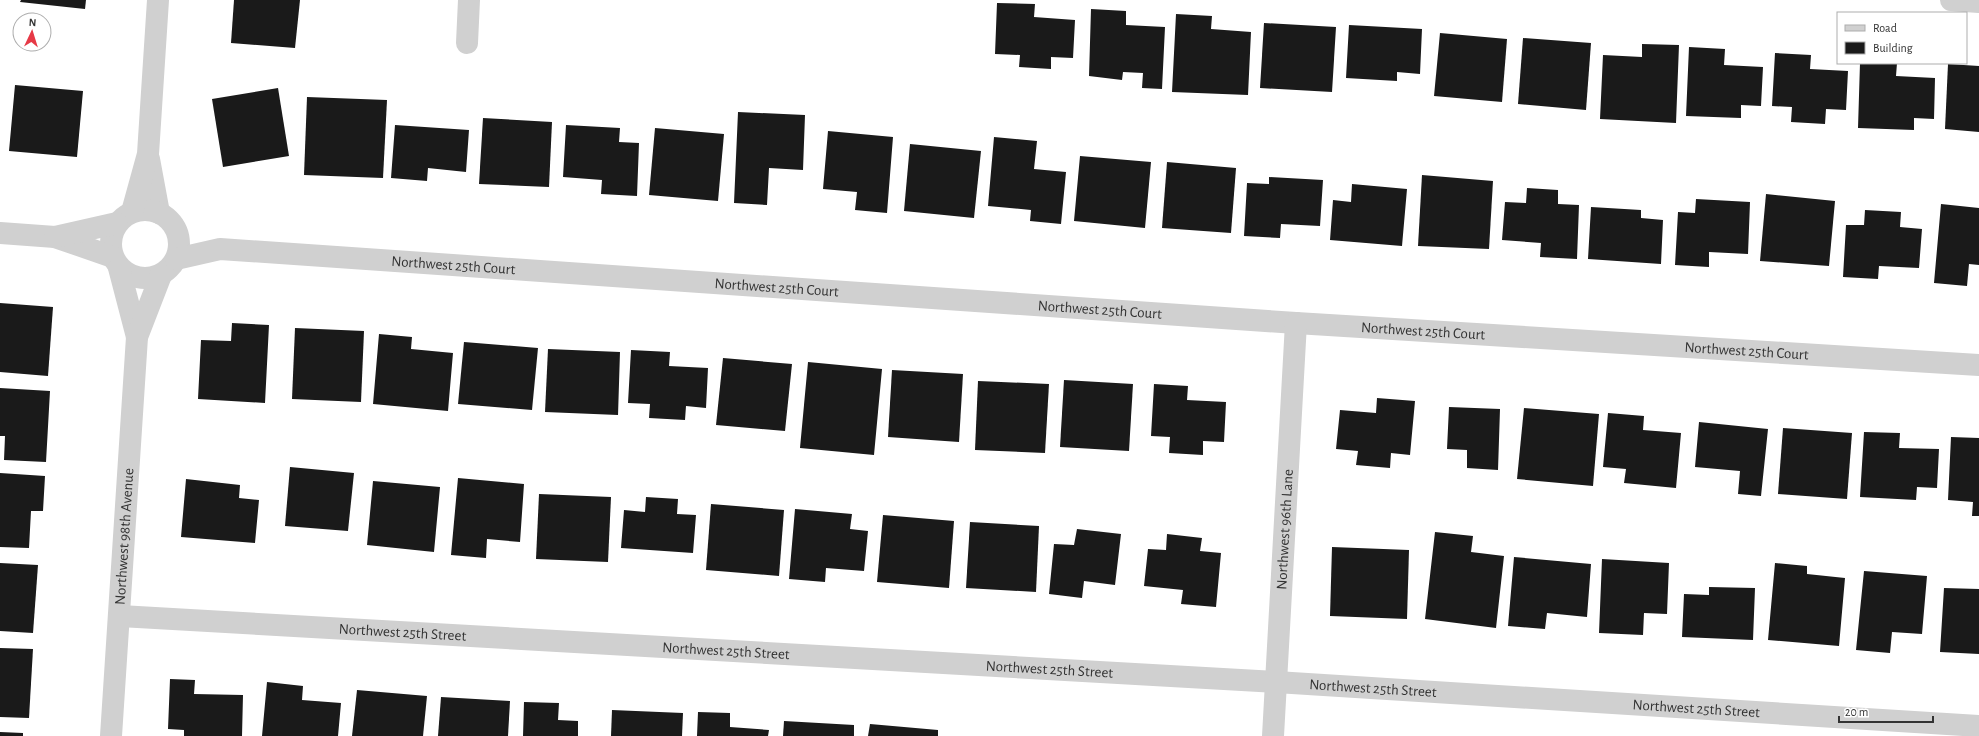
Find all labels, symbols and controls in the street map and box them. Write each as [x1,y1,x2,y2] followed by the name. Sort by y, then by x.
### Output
[12,12,52,52] north arrow
[1837,12,1967,64] legend
[28,17,37,28] text: N
[1873,22,1897,34] text: Road
[1873,42,1913,54] text: Building
[391,253,516,277] street label: Northwest 25th Court
[714,276,839,299] street label: Northwest 25th Court
[1037,298,1163,321] street label: Northwest 25th Court
[1361,320,1486,342] street label: Northwest 25th Court
[1684,339,1809,362] street label: Northwest 25th Court
[112,467,136,605] street label: Northwest 98th Avenue
[1274,468,1295,590] street label: Northwest 96th Lane
[338,621,467,643] street label: Northwest 25th Street
[662,639,790,662] street label: Northwest 25th Street
[985,658,1114,680] street label: Northwest 25th Street
[1309,677,1437,700] street label: Northwest 25th Street
[1632,697,1761,720] street label: Northwest 25th Street
[1839,698,1933,724] scale bar
[1845,706,1868,718] text: 20 m

